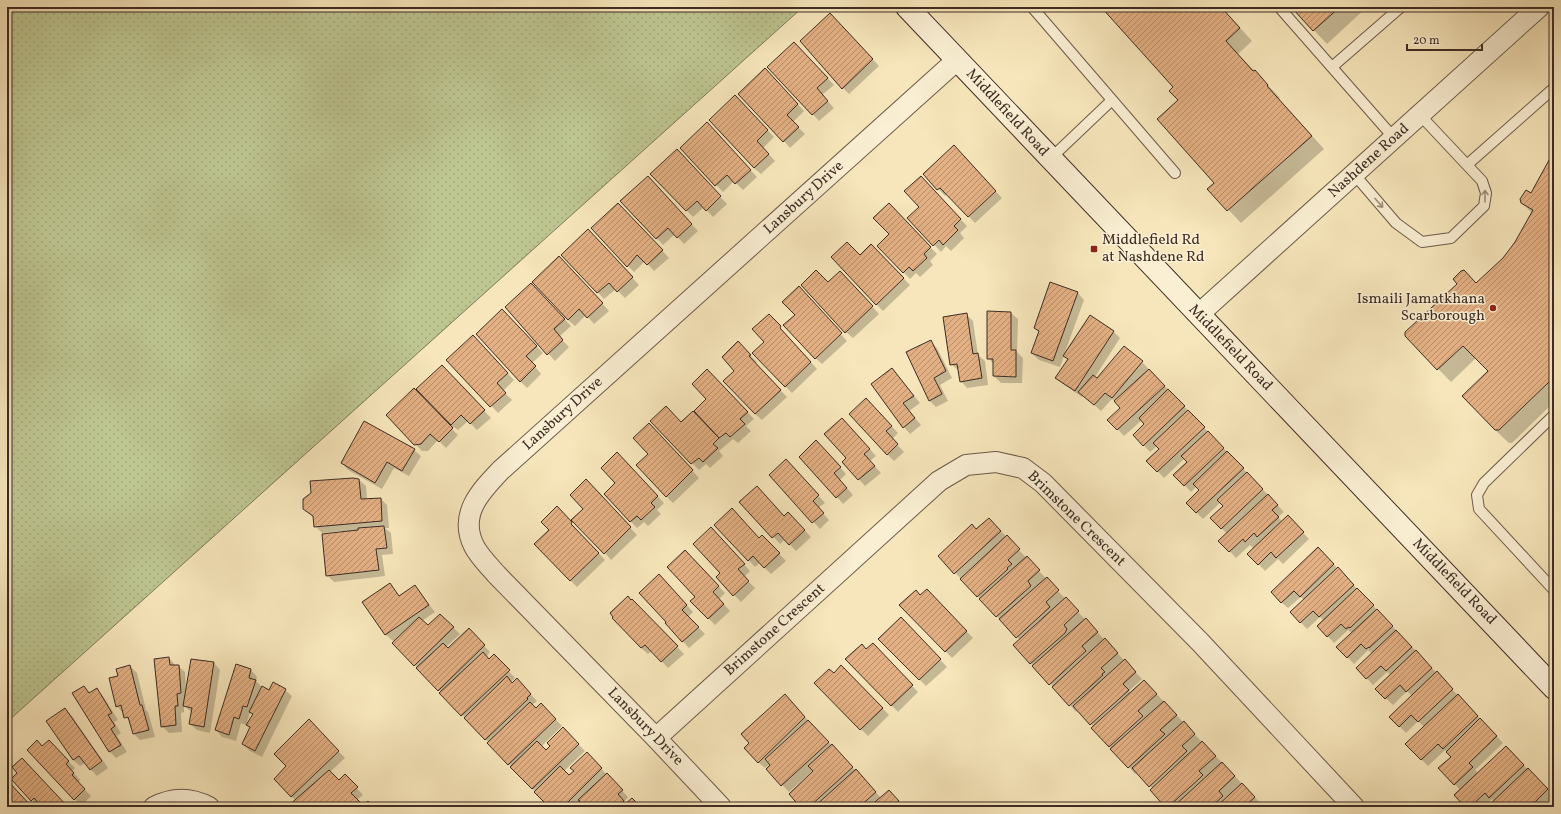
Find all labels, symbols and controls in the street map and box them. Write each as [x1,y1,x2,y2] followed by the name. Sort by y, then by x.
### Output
[1407,26,1482,52] scale bar
[1413,33,1440,49] text: 20 m
[961,64,1053,162] street label: Middlefield Road
[1324,119,1414,203] street label: Nashdene Road
[759,156,849,240] street label: Lansbury Drive
[1481,190,1489,203] one-way arrow
[1375,198,1384,208] one-way arrow
[1102,230,1205,268] place label: Middlefield Rd at Nashdene Rd
[1089,244,1099,254] marker: Middlefield Rd at Nashdene Rd
[1357,289,1485,327] place label: Ismaili Jamatkhana Scarborough
[1183,300,1277,396] street label: Middlefield Road
[1488,303,1498,313] marker: Ismaili Jamatkhana Scarborough
[518,372,608,456] street label: Lansbury Drive
[1022,466,1130,572] street label: Brimstone Crescent
[1407,534,1501,630] street label: Middlefield Road
[720,579,830,681] street label: Brimstone Crescent
[602,683,688,771] street label: Lansbury Drive

